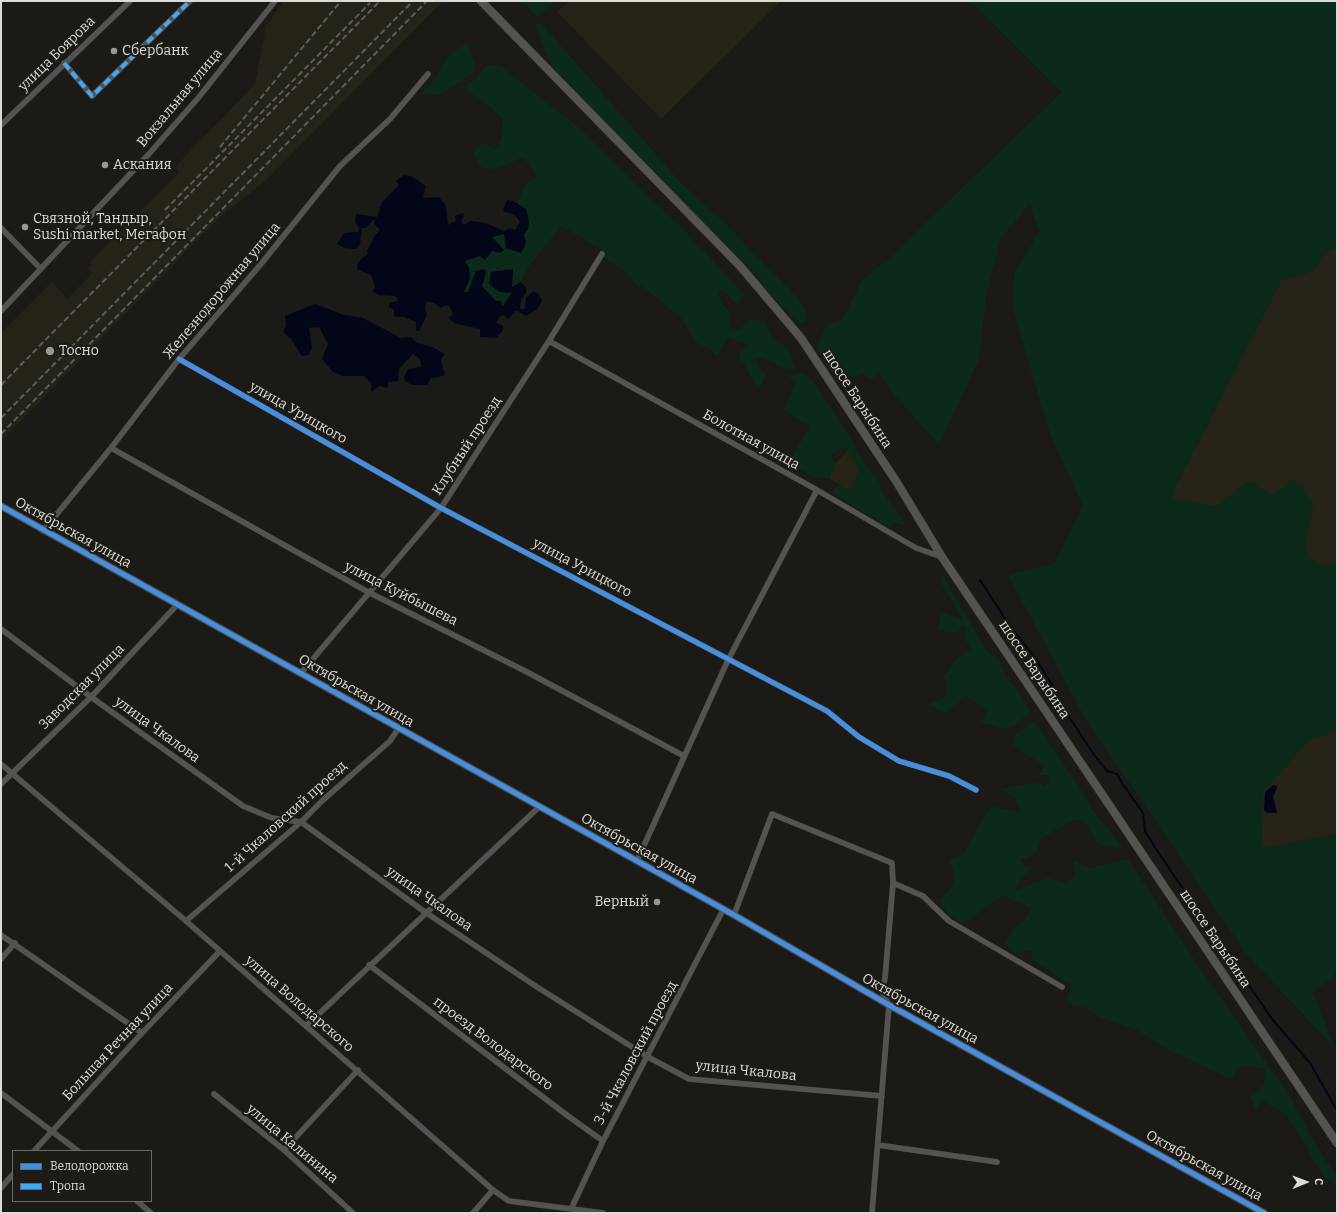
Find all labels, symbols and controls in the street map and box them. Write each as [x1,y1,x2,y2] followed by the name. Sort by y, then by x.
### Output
[15,13,99,95] street label: улица Боярова
[122,43,189,59] place label: Сбербанк
[134,45,226,151] street label: Вокзальная улица
[109,46,119,56] marker: Сбербанк
[113,157,171,173] place label: Аскания
[100,160,110,170] marker: Аскания
[33,211,186,244] place label: Связной, Тандыр, Sushi market, Мегафон
[160,219,284,363] street label: Железнодорожная улица
[20,222,30,232] marker: Связной, Тандыр, Sushi market, Мегафон
[59,343,99,359] place label: Тосно
[44,345,56,357] marker: Тосно
[819,346,895,452] street label: шоссе Барыбина
[246,378,350,448] street label: улица Урицкого
[429,394,505,498] street label: Клубный проезд
[700,406,802,474] street label: Болотная улица
[12,494,134,572] street label: Октябрьская улица
[530,535,634,601] street label: улица Урицкого
[342,558,460,630] street label: улица Куйбышева
[995,618,1073,722] street label: шоссе Барыбина
[36,641,128,733] street label: Заводская улица
[295,651,417,731] street label: Октябрьская улица
[111,693,203,767] street label: улица Чкалова
[222,758,350,876] street label: 1-й Чкаловский проезд
[578,810,700,888] street label: Октябрьская улица
[383,863,475,935] street label: улица Чкалова
[1176,887,1254,991] street label: шоссе Барыбина
[594,894,649,910] place label: Верный
[652,897,662,907] marker: Верный
[241,952,357,1056] street label: улица Володарского
[859,970,981,1048] street label: Октябрьская улица
[591,978,681,1128] street label: 3-й Чкаловский проезд
[59,980,177,1104] street label: Большая Речная улица
[430,994,556,1094] street label: проезд Володарского
[695,1057,797,1085] street label: улица Чкалова
[243,1101,341,1187] street label: улица Калинина
[1143,1127,1265,1205] street label: Октябрьская улица
[12,1150,152,1202] legend
[50,1159,129,1173] text: Велодорожка
[1286,1162,1326,1202] north arrow
[1312,1178,1325,1185] text: С
[50,1179,85,1193] text: Тропа

